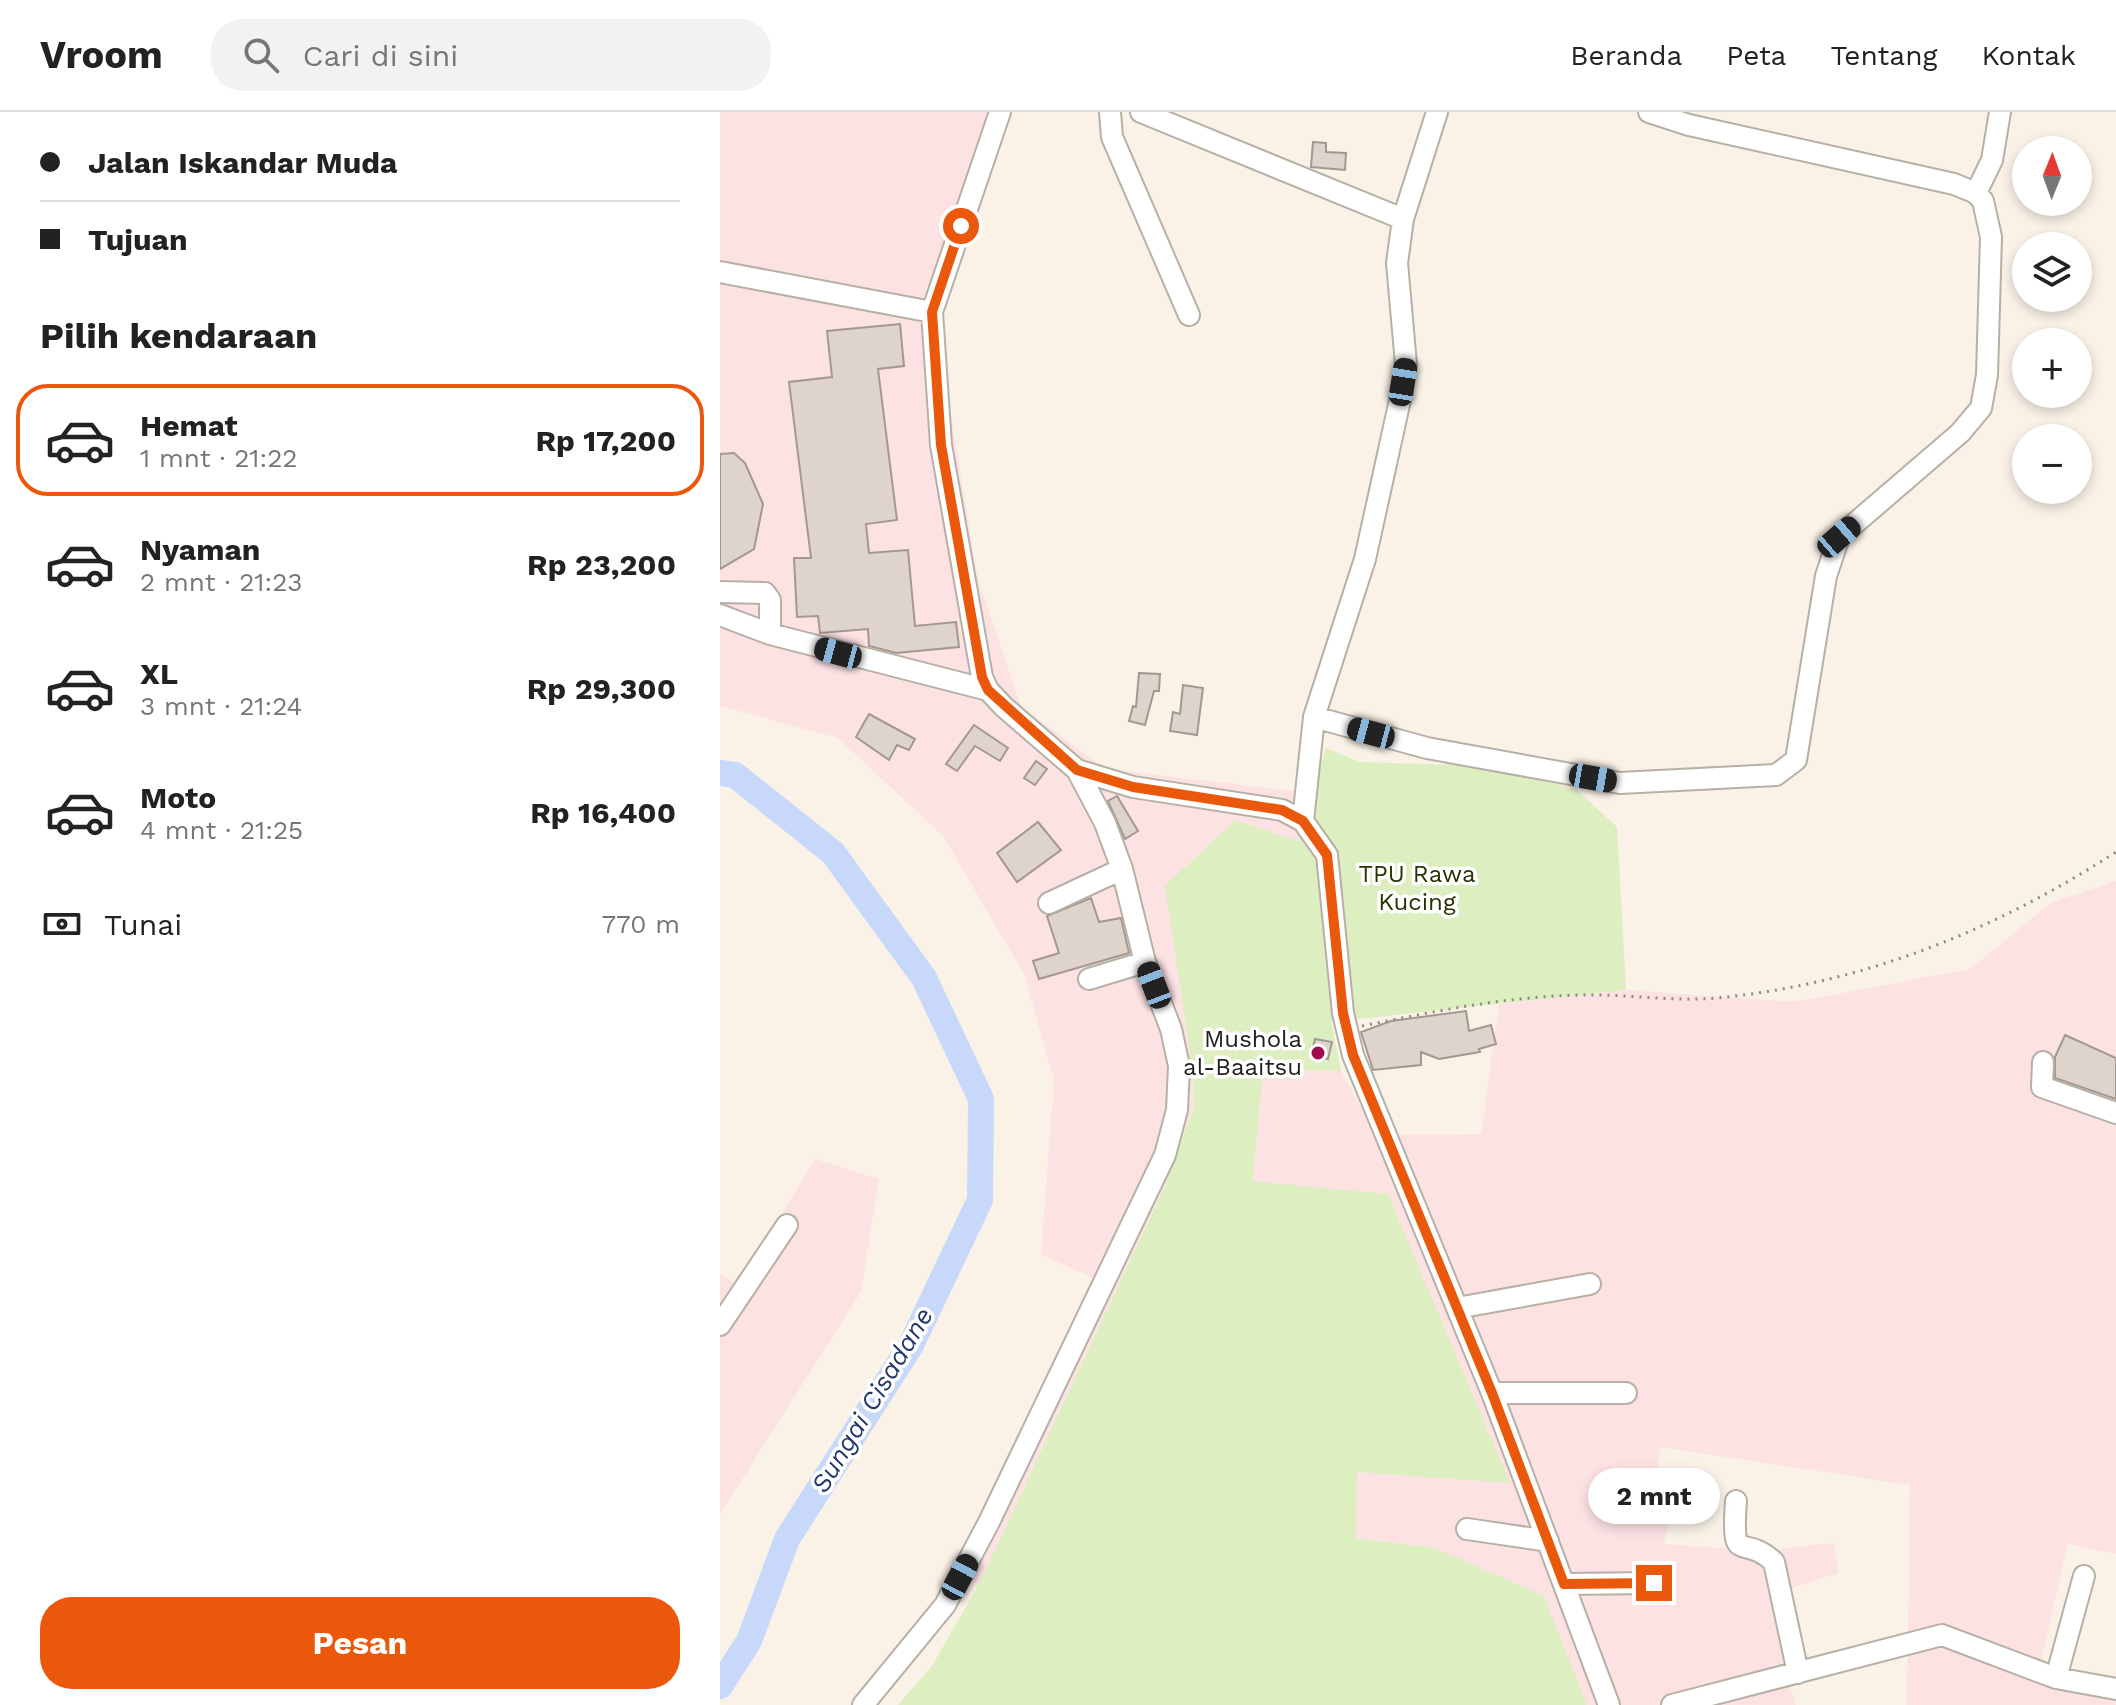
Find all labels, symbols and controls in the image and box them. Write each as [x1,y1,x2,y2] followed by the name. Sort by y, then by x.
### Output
[211,19,771,91] search box
[40,33,163,77] text: Vroom
[239,33,283,77] icon: search
[303,38,458,73] text: Cari di sini
[1570,39,1682,72] text: Beranda
[1726,39,1786,72] text: Peta
[1830,39,1937,72] text: Tentang
[1981,39,2076,72] text: Kontak
[2012,136,2092,216] north arrow
[2012,136,2092,504] map controls
[88,145,397,180] text: Jalan Iskandar Muda
[943,208,979,244] route start
[88,222,188,257] text: Tujuan
[2012,232,2092,312] button: layers
[40,315,317,357] text: Pilih kendaraan
[2012,328,2092,408] button: +
[1387,356,1419,408] car
[44,404,116,476] icon: car
[140,408,238,443] text: Hemat
[535,423,676,458] text: Rp 17,200
[2012,424,2092,504] button: −
[140,443,298,473] text: 1 mnt · 21:22
[1813,512,1865,562] car
[44,528,116,600] icon: car
[140,532,260,567] text: Nyaman
[527,547,676,582] text: Rp 23,200
[140,567,303,597] text: 2 mnt · 21:23
[812,635,864,671] car
[44,652,116,724] icon: car
[140,656,178,691] text: XL
[527,671,676,706] text: Rp 29,300
[140,691,302,721] text: 3 mnt · 21:24
[1345,715,1397,751] car
[1567,762,1619,794] car
[44,776,116,848] icon: car
[140,780,216,815] text: Moto
[530,795,676,830] text: Rp 16,400
[140,815,303,845] text: 4 mnt · 21:25
[1359,860,1475,916] park label: TPU Rawa Kucing
[40,902,84,946] icon: cash
[104,907,182,942] text: Tunai
[602,909,680,939] text: 770 m
[1134,958,1174,1012] car
[1183,1025,1302,1081] place label: Mushola al-Baaitsu
[1309,1044,1327,1062] marker: Mushola al-Baaitsu
[805,1302,939,1498] water label: Sungai Cisadane
[1588,1467,1720,1523] callout: 2 mnt
[1617,1481,1691,1511] text: 2 mnt
[938,1550,982,1604] car
[1636,1565,1672,1601] route end
[40,1597,680,1689] button: Pesan

